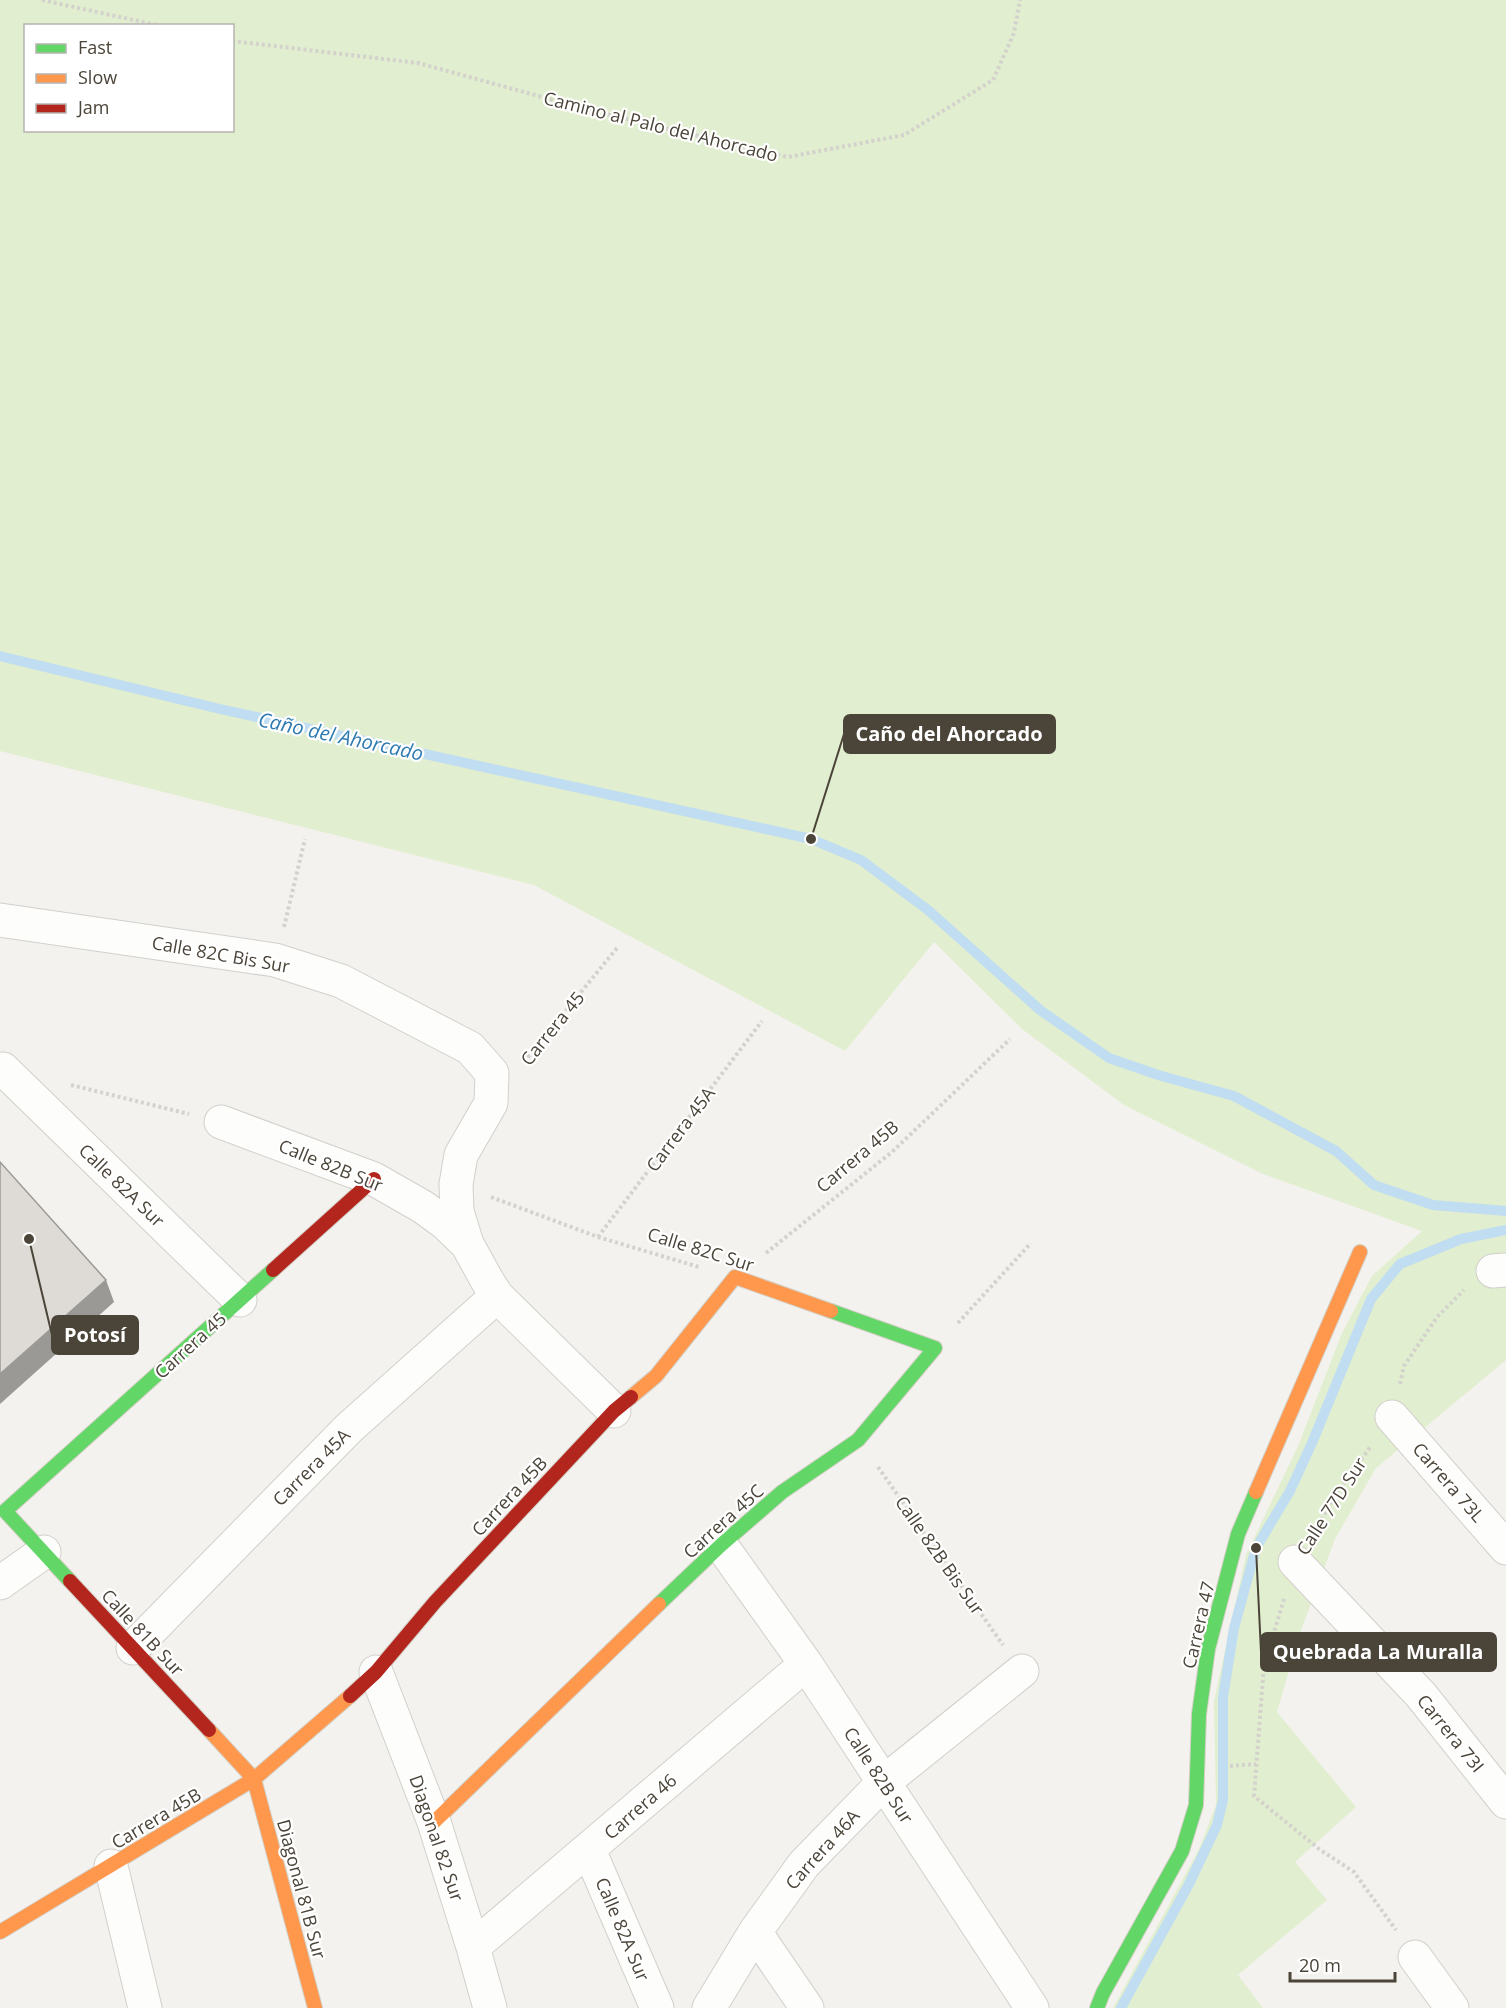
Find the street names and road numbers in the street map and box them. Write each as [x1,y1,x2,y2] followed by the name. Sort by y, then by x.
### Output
[541,85,781,167] street label: Camino al Palo del Ahorcado
[150,930,292,978] street label: Calle 82C Bis Sur
[515,986,589,1070] street label: Carrera 45
[640,1081,720,1176] street label: Carrera 45A
[811,1115,903,1197] street label: Carrera 45B
[275,1133,387,1197] street label: Calle 82B Sur
[74,1138,170,1232] street label: Calle 82A Sur
[645,1221,758,1277] street label: Calle 82C Sur
[149,1306,231,1384] street label: Carrera 45
[267,1423,355,1511] street label: Carrera 45A
[1408,1437,1490,1527] street label: Carrera 73L
[466,1451,552,1541] street label: Carrera 45B
[1290,1452,1372,1559] street label: Calle 77D Sur
[678,1479,768,1563] street label: Carrera 45C
[890,1491,990,1620] street label: Calle 82B Bis Sur
[1176,1579,1220,1671] street label: Carrera 47
[97,1583,190,1681] street label: Calle 81B Sur
[1412,1689,1490,1777] street label: Carrera 73I
[839,1722,919,1828] street label: Calle 82B Sur
[599,1768,681,1844] street label: Carrera 46
[404,1772,470,1905] street label: Diagonal 82 Sur
[107,1782,205,1854] street label: Carrera 45B
[780,1803,865,1894] street label: Carrera 46A
[272,1817,332,1962] street label: Diagonal 81B Sur
[590,1874,656,1985] street label: Calle 82A Sur

